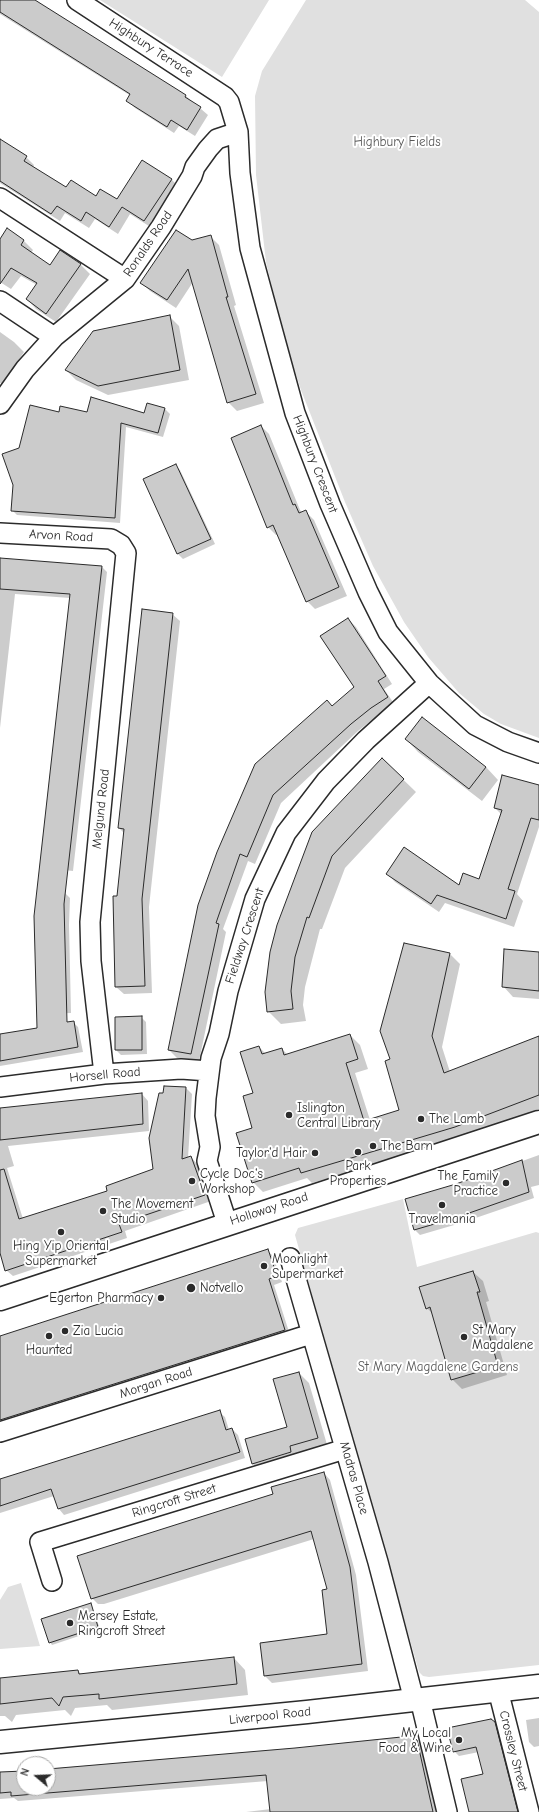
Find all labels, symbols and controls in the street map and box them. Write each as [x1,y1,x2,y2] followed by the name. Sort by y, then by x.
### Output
[106,15,196,81] street label: Highbury Terrace
[353,134,441,150] park label: Highbury Fields
[120,208,176,280] street label: Ronalds Road
[289,413,341,515] street label: Highbury Crescent
[28,527,94,545] street label: Arvon Road
[89,768,113,850] street label: Melgund Road
[222,886,268,986] street label: Fieldway Crescent
[69,1064,141,1086] street label: Horsell Road
[297,1100,380,1131] place label: Islington Central Library
[284,1110,294,1120] marker: Islington Central Library
[429,1111,484,1127] place label: The Lamb
[416,1114,426,1124] marker: The Lamb
[381,1138,433,1154] place label: The Barn
[368,1141,378,1151] marker: The Barn
[236,1145,307,1161] place label: Taylor'd Hair
[353,1147,363,1157] marker: Park Properties
[310,1148,320,1158] marker: Taylor'd Hair
[330,1158,386,1189] place label: Park Properties
[200,1166,263,1197] place label: Cycle Doc's Workshop
[438,1168,498,1199] place label: The Family Practice
[187,1176,197,1186] marker: Cycle Doc's Workshop
[501,1178,511,1188] marker: The Family Practice
[228,1189,310,1229] street label: Holloway Road
[111,1196,193,1227] place label: The Movement Studio
[437,1200,447,1210] marker: Travelmania
[98,1206,108,1216] marker: The Movement Studio
[408,1211,476,1227] place label: Travelmania
[56,1227,66,1237] marker: Hing Yip Oriental Supermarket
[13,1238,109,1269] place label: Hing Yip Oriental Supermarket
[272,1251,343,1282] place label: Moonlight Supermarket
[259,1261,269,1271] marker: Moonlight Supermarket
[200,1280,243,1296] place label: Notvello
[185,1282,197,1294] marker: Notvello
[49,1290,153,1306] place label: Egerton Pharmacy
[156,1293,166,1303] marker: Egerton Pharmacy
[472,1322,533,1353] place label: St Mary Magdalene
[73,1323,123,1339] place label: Zia Lucia
[60,1326,70,1336] marker: Zia Lucia
[44,1331,54,1341] marker: Haunted
[459,1332,469,1342] marker: St Mary Magdalene
[26,1342,72,1358] place label: Haunted
[358,1359,518,1375] park label: St Mary Magdalene Gardens
[118,1364,194,1402] street label: Morgan Road
[336,1440,372,1516] street label: Madras Place
[130,1481,218,1521] street label: Ringcroft Street
[78,1608,165,1639] place label: Mersey Estate, Ringcroft Street
[65,1618,75,1628] marker: Mersey Estate, Ringcroft Street
[228,1704,312,1728] street label: Liverpool Road
[495,1709,531,1793] street label: Crossley Street
[379,1725,451,1756] place label: My Local Food & Wine
[454,1735,464,1745] marker: My Local Food & Wine
[16,1756,56,1796] north arrow
[18,1767,32,1778] text: N

